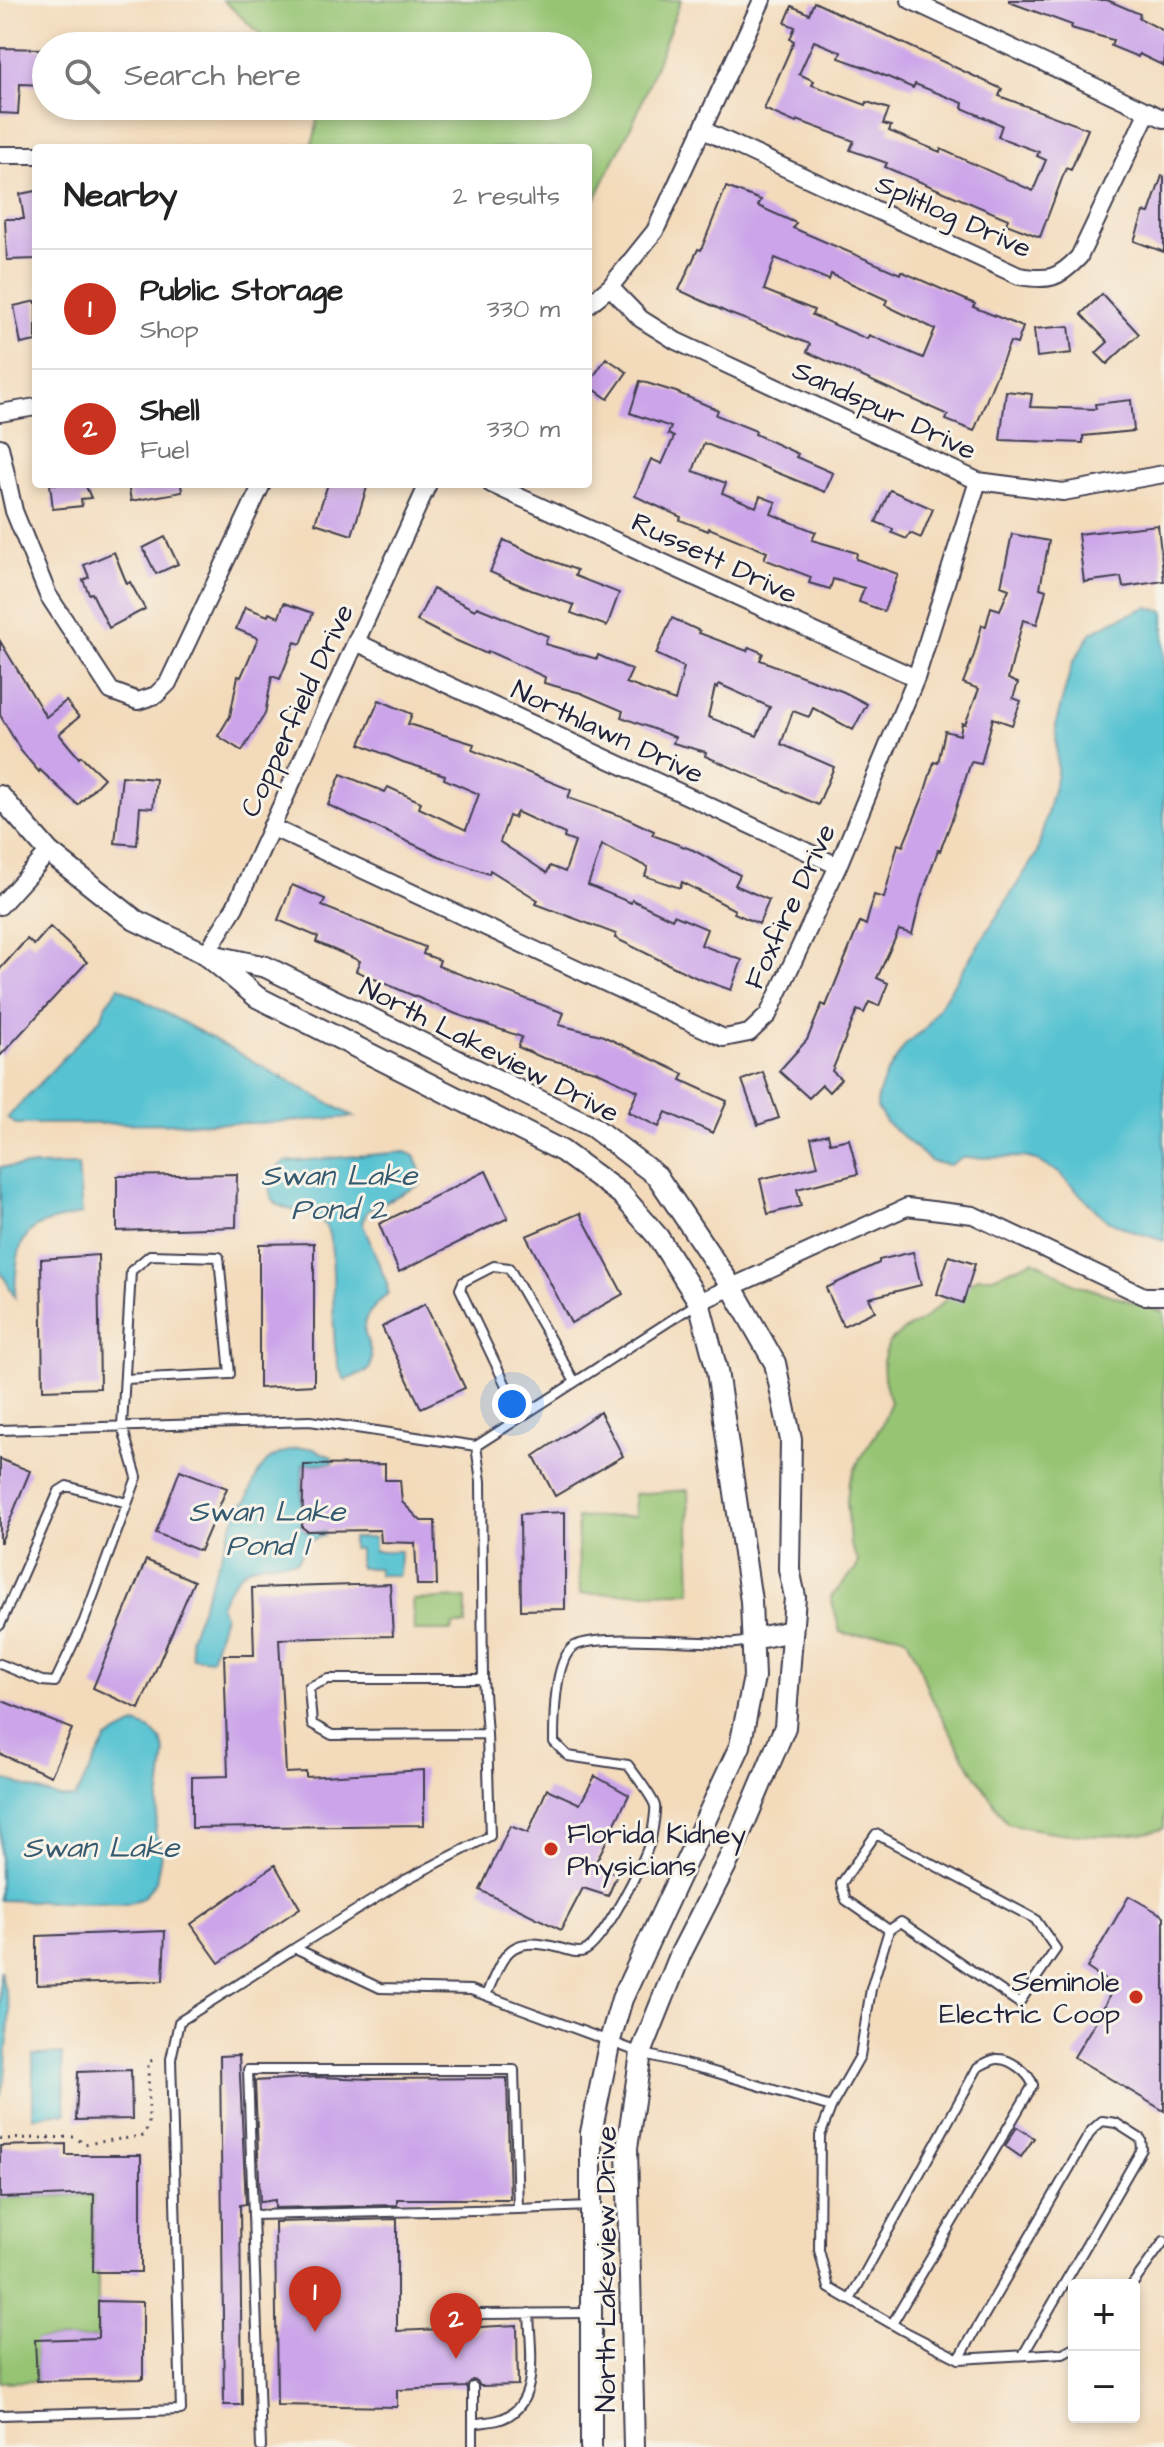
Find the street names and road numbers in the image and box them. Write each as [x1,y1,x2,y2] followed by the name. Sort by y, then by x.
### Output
[869,165,1038,269] street label: Splitlog Drive
[786,351,983,470] street label: Sandspur Drive
[625,503,804,614] street label: Russett Drive
[231,598,364,823] street label: Copperfield Drive
[505,671,710,794] street label: Northlawn Drive
[735,818,846,996] street label: Foxfire Drive
[353,968,626,1133] street label: North Lakeview Drive
[587,2126,626,2412] street label: North Lakeview Drive

